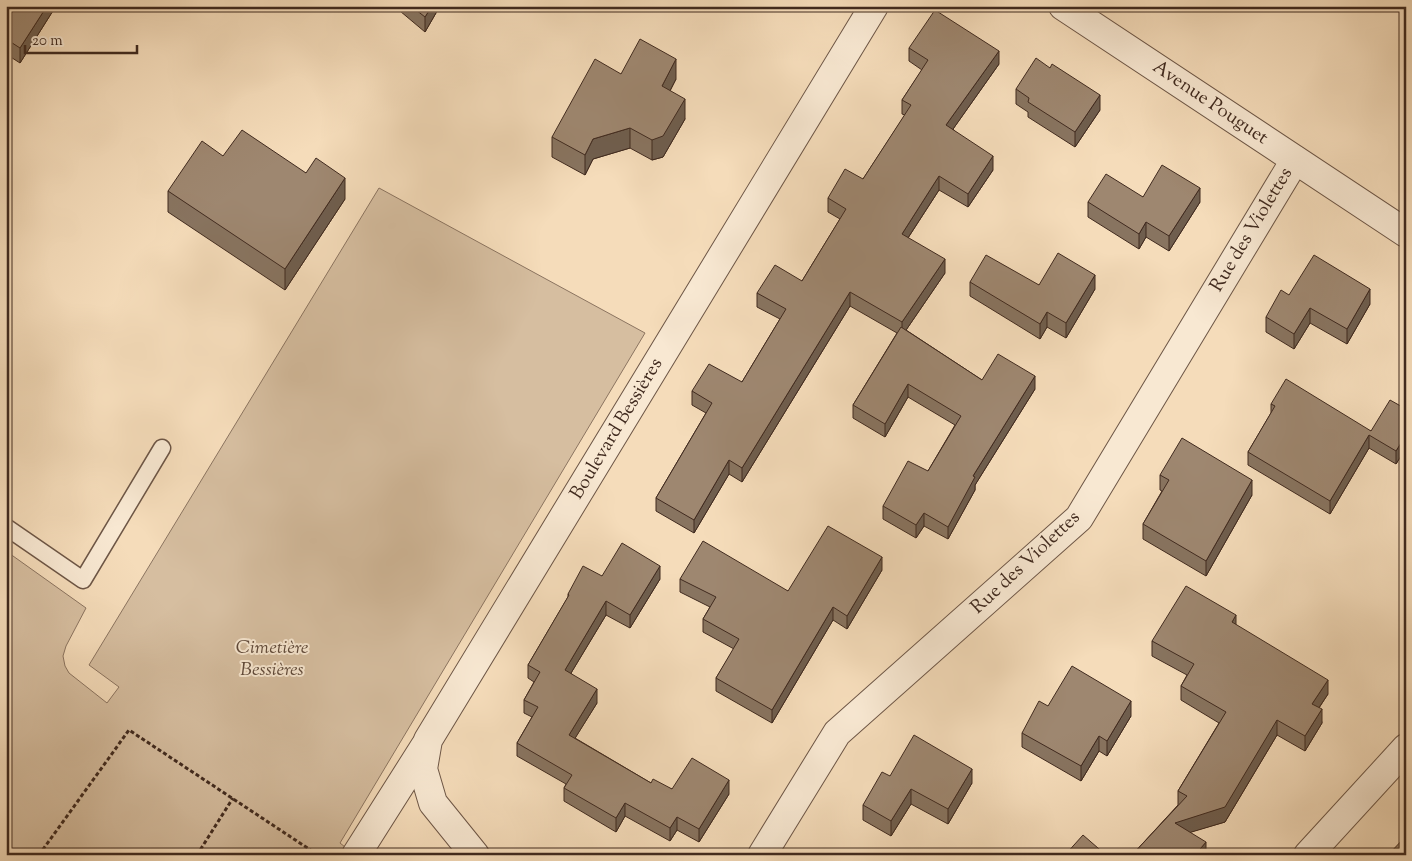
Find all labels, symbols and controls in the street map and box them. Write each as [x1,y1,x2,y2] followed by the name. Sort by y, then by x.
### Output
[25,22,138,54] scale bar
[32,31,63,52] text: 20 m
[1147,54,1274,152] street label: Avenue Pouguet
[1204,163,1300,297] street label: Rue des Violettes
[564,353,670,505] street label: Boulevard Bessières
[965,505,1087,621] street label: Rue des Violettes
[236,635,309,684] park label: Cimetière Bessières

